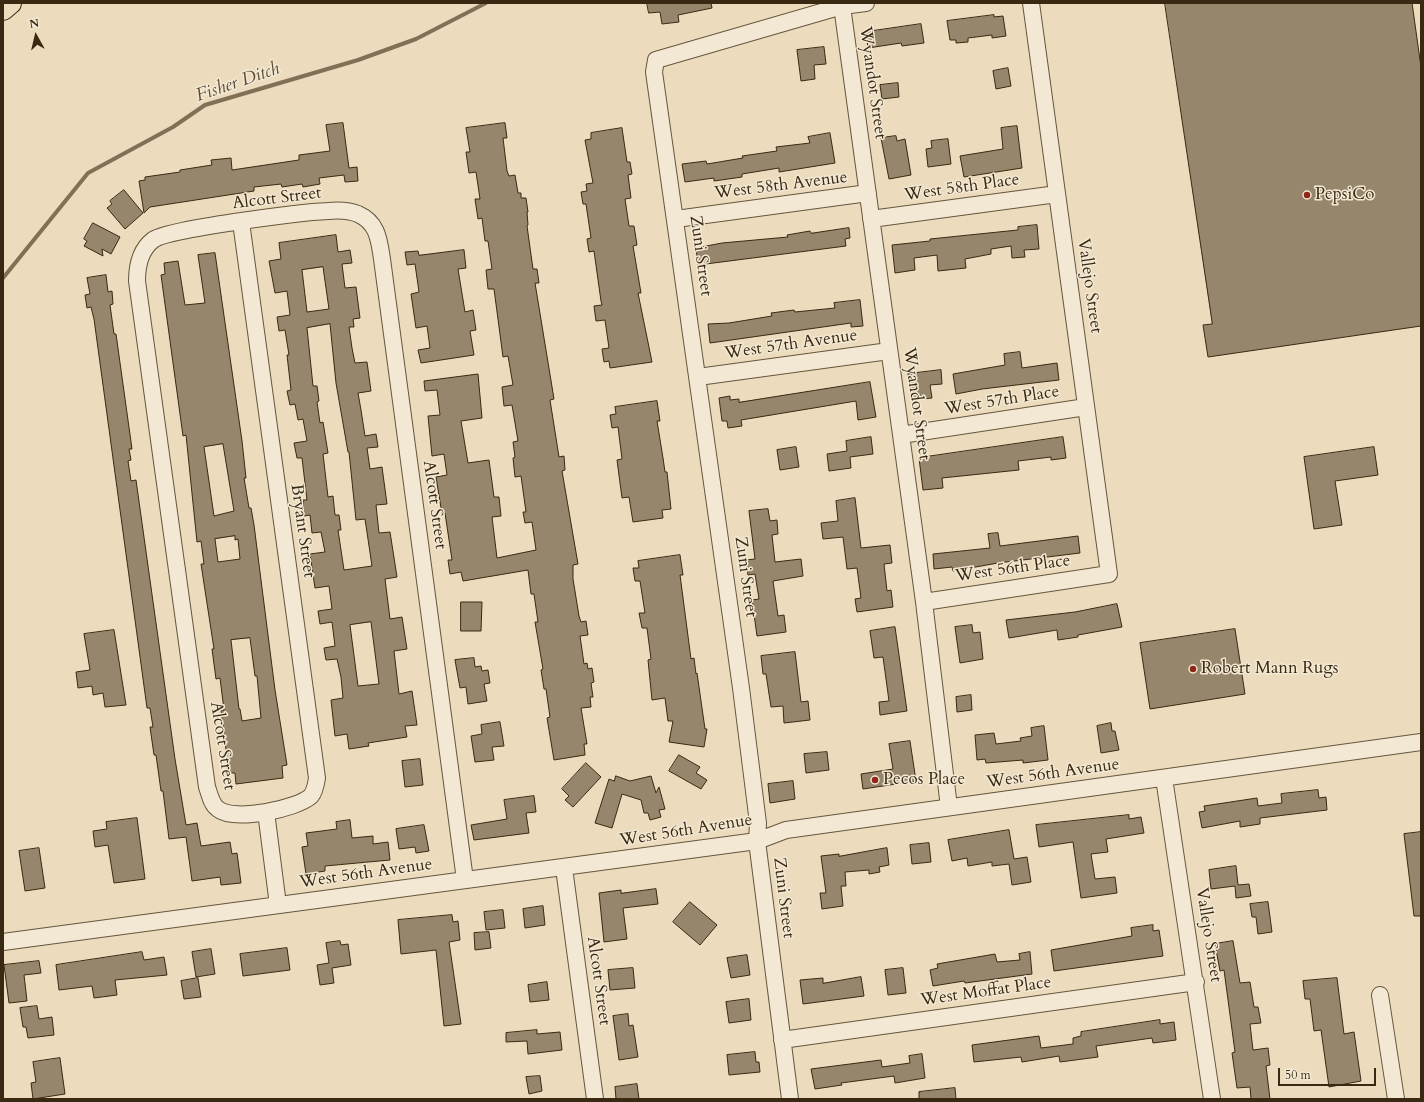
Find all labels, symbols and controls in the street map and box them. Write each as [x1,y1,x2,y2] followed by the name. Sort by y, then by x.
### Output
[16,16,56,56] north arrow
[28,16,40,32] text: N
[854,25,890,141] street label: Wyandot Street
[193,59,283,107] water label: Fisher Ditch
[713,168,849,204] street label: West 58th Avenue
[903,170,1021,206] street label: West 58th Place
[231,183,323,215] street label: Alcott Street
[1315,185,1374,205] place label: PepsiCo
[1302,190,1312,200] marker: PepsiCo
[684,214,716,298] street label: Zuni Street
[1072,237,1106,335] street label: Vallejo Street
[723,326,859,364] street label: West 57th Avenue
[898,346,934,462] street label: Wyandot Street
[943,382,1061,420] street label: West 57th Place
[418,459,450,551] street label: Alcott Street
[285,483,319,579] street label: Bryant Street
[729,535,761,619] street label: Zuni Street
[954,551,1072,587] street label: West 56th Place
[1201,659,1339,679] place label: Robert Mann Rugs
[1188,664,1198,674] marker: Robert Mann Rugs
[205,700,239,792] street label: Alcott Street
[985,755,1121,793] street label: West 56th Avenue
[883,770,965,790] place label: Pecos Place
[870,775,880,785] marker: Pecos Place
[618,810,754,852] street label: West 56th Avenue
[298,855,434,893] street label: West 56th Avenue
[768,856,798,940] street label: Zuni Street
[1190,886,1226,984] street label: Vallejo Street
[582,935,614,1027] street label: Alcott Street
[919,973,1053,1011] street label: West Moffat Place
[1280,1060,1378,1086] scale bar
[1285,1067,1311,1083] text: 50 m

